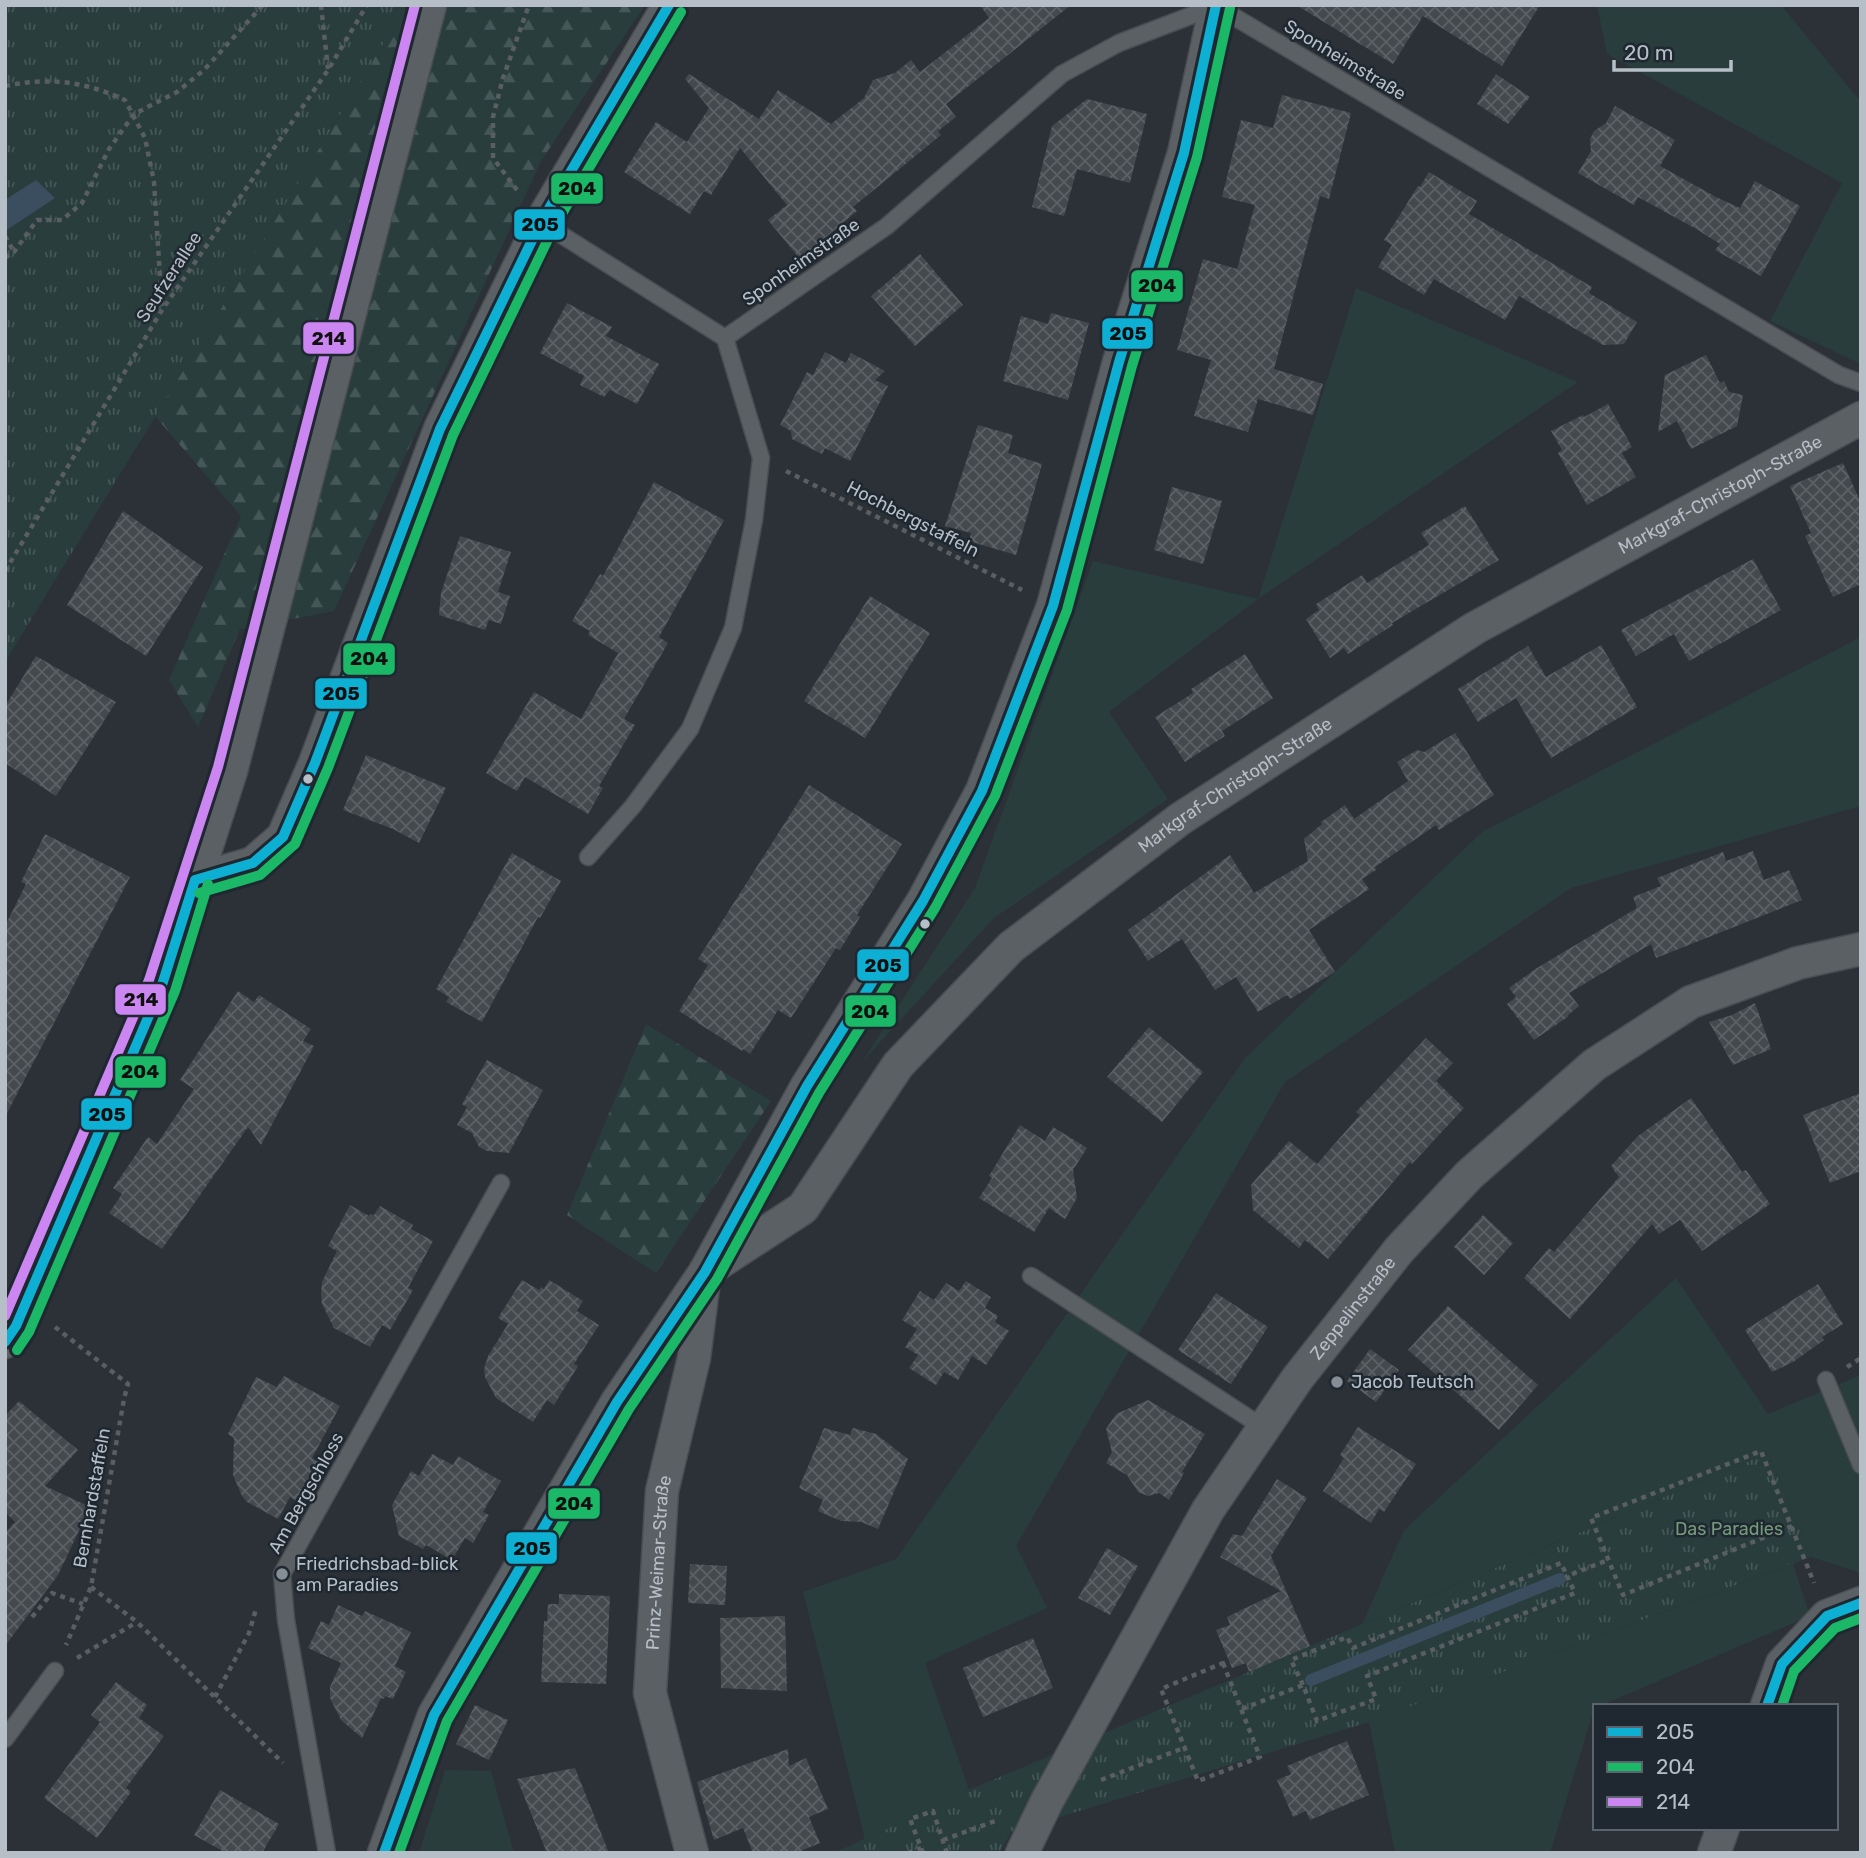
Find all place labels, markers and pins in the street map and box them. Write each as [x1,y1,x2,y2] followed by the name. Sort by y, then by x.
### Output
[301,772,315,786] unlabelled marker
[918,917,932,931] unlabelled marker
[1351,1371,1474,1393] place label: Jacob Teutsch
[1329,1374,1345,1390] marker: Jacob Teutsch
[296,1553,459,1596] place label: Friedrichsbad-blick am Paradies
[274,1566,290,1582] marker: Friedrichsbad-blick am Paradies

